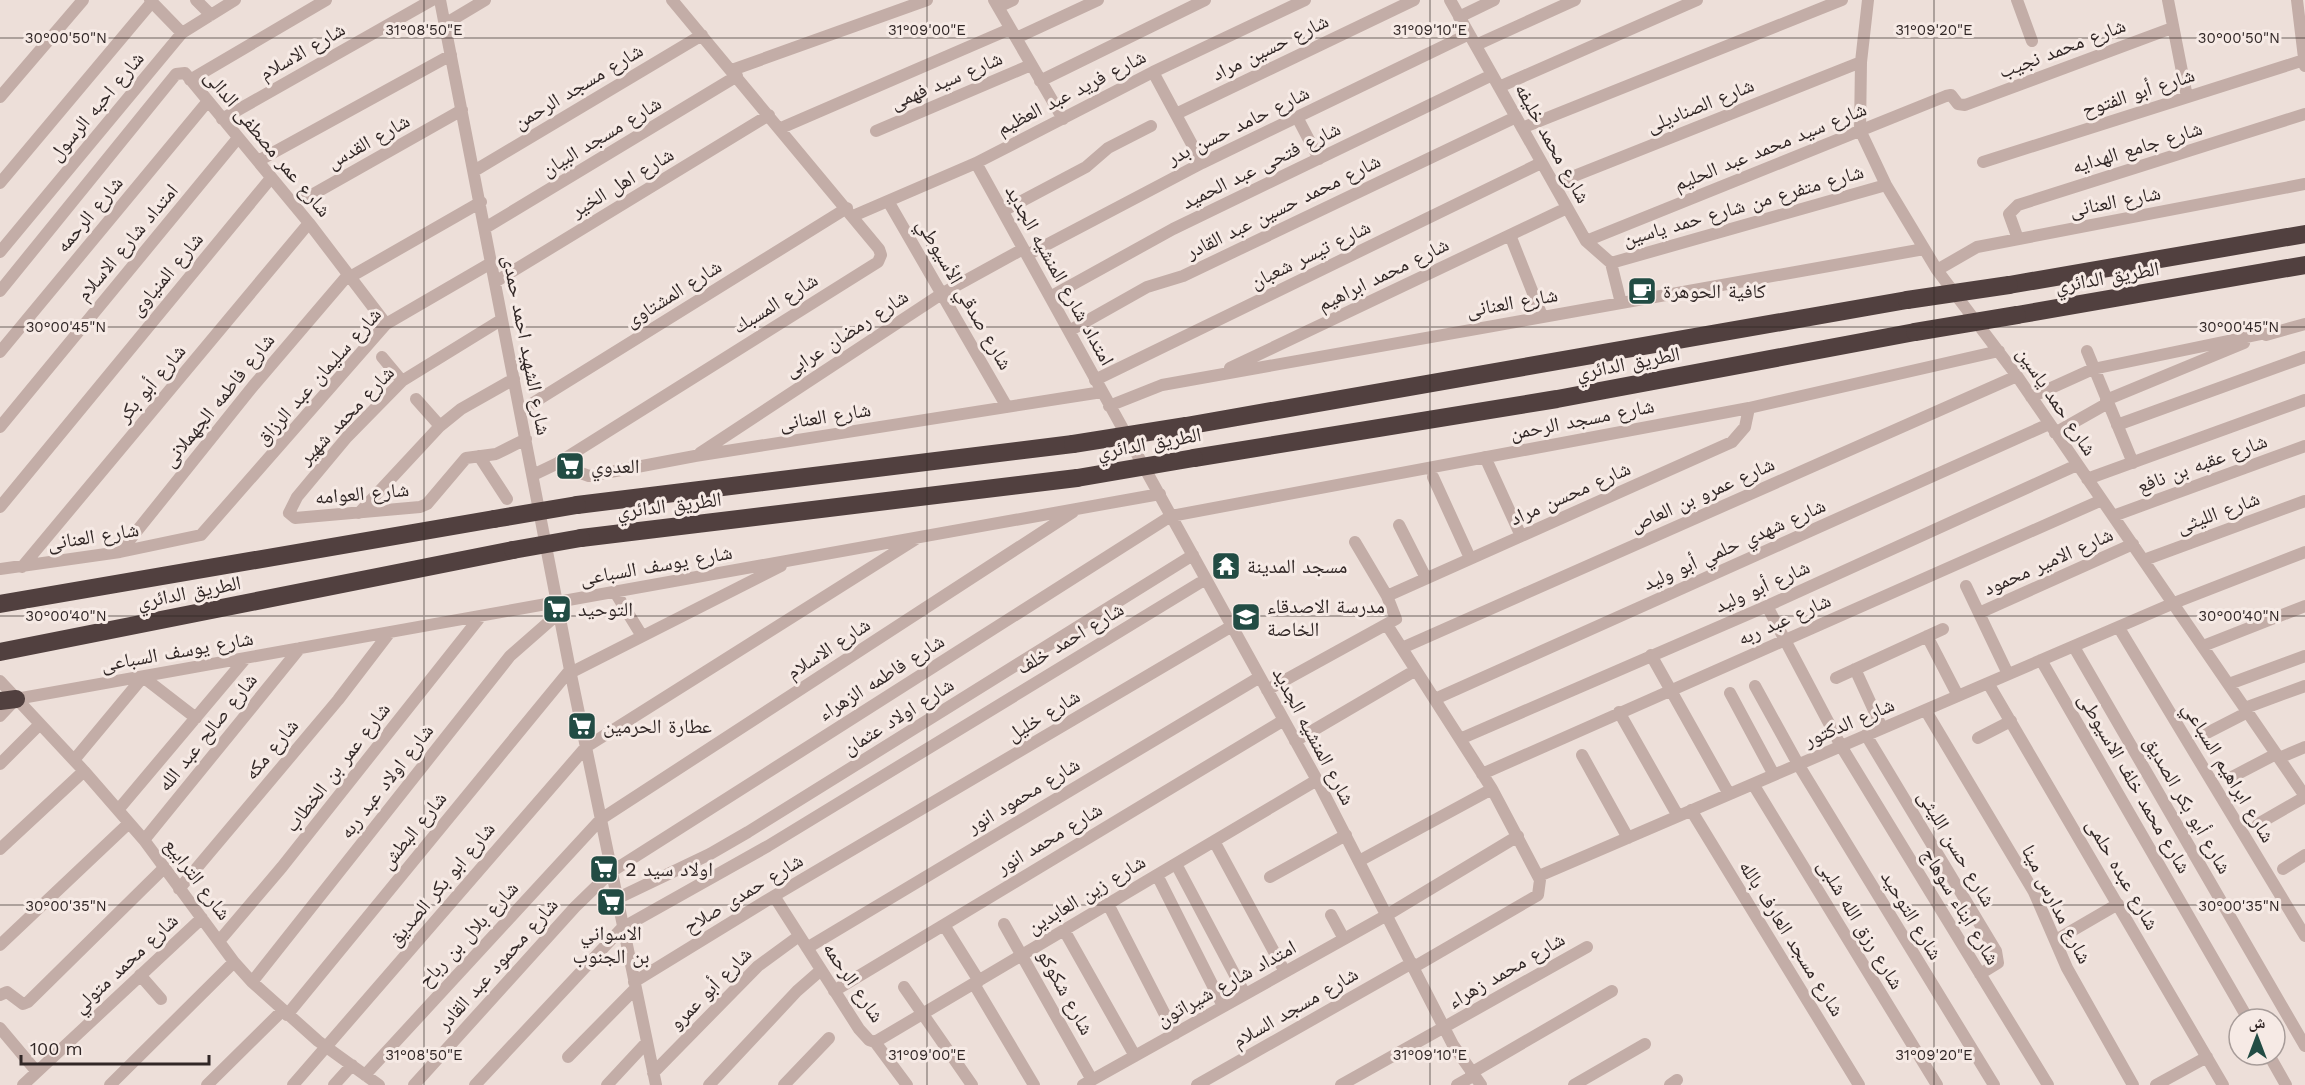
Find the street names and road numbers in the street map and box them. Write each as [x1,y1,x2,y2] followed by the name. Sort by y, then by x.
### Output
[1208,8,1333,86] street label: شارع حسين مراد
[1995,13,2129,84] street label: شارع محمد نجيب
[255,17,350,87] street label: شارع الاسلام
[509,38,648,135] street label: شارع مسجد الرحمن
[992,44,1151,142] street label: شارع فريد عبد العظيم
[43,46,150,166] street label: شارع احبه الرسول
[886,46,1006,115] street label: شارع سيد فهمى
[2079,62,2198,122] street label: شارع أبو الفتوح
[199,64,337,222] street label: شارع عمر مصطفى الدالى
[1643,73,1758,138] street label: شارع الصناديلى
[1509,79,1596,208] street label: شارع محمد خليفه
[1162,80,1313,171] street label: شارع حامد حسن بدر
[537,91,666,182] street label: شارع مسجد البيان
[1670,96,1871,198] street label: شارع سيد محمد عبد الحليم
[322,108,414,175] street label: شارع القدس
[1178,116,1345,215] street label: شارع فتحى عبد الحميد
[2069,116,2205,179] street label: شارع جامع الهدايه
[565,142,678,224] street label: شارع اهل الخير
[1181,148,1385,265] street label: شارع محمد حسين عبد القادر
[1620,159,1867,252] street label: شارع متفرع من شارع حمد ياسين
[50,171,129,258] street label: شارع الرحمه
[71,179,184,307] street label: امتداد شارع الاسلام
[999,180,1120,370] street label: امتداد شارع المنشيه الجديد
[2067,180,2163,223] street label: شارع العنانى
[908,214,1018,376] street label: شارع صدقي الأسيوطي
[1246,214,1375,294] street label: شارع تيسر شعبان
[124,227,209,321] street label: شارع المنياوى
[1314,232,1453,318] street label: شارع محمد ابراهيم
[497,253,556,437] street label: شارع الشهيد احمد حمدى
[620,254,726,333] street label: شارع المشتاوى
[2053,256,2162,302] street label: الطريق الدائري
[728,267,823,339] street label: شارع المسبك
[1464,282,1560,323] street label: شارع العنانى
[779,284,913,383] street label: شارع رمضان عرابى
[250,302,387,450] street label: شارع سليمان عبد الرزاق
[157,328,280,472] street label: شارع فاطمه الجهملانى
[111,339,191,428] street label: شارع أبو بكر
[1574,341,1683,389] street label: الطريق الدائري
[2011,342,2102,461] street label: شارع حمد ياسين
[292,361,400,471] street label: شارع محمد شهير
[1508,393,1656,446] street label: شارع مسجد الرحمن
[778,397,873,436] street label: شارع العنانى
[1095,422,1204,468] street label: الطريق الدائري
[2134,428,2271,499] street label: شارع عقبه بن نافع
[1626,451,1778,538] street label: شارع عمرو بن العاص
[1506,456,1634,531] street label: شارع محسن مراد
[314,477,410,510] street label: شارع العوامه
[2173,486,2263,539] street label: شارع الليثى
[615,487,723,527] street label: الطريق الدائري
[1639,493,1831,599] street label: شارع شهدي حلمي أبو وليد
[46,517,141,556] street label: شارع العنانى
[1979,522,2117,601] street label: شارع الامير محمود
[578,540,734,591] street label: شارع يوسف السباعى
[1711,554,1814,619] street label: شارع أبو وليد
[135,570,244,618] street label: الطريق الدائري
[1734,588,1835,651] street label: شارع عبد ربه
[1012,597,1128,680] street label: شارع احمد خلف
[782,612,876,686] street label: شارع الاسلام
[99,626,255,677] street label: شارع يوسف السباعى
[813,629,949,726] street label: شارع فاطمه الزهراء
[1267,663,1360,809] street label: شارع المنشيه الجديد
[152,668,263,797] street label: شارع صالح عبد الله
[838,672,959,761] street label: شارع اولاد عثمان
[1002,684,1085,747] street label: شارع خليل
[2073,688,2196,878] street label: شارع محمد خلف الاسيوطى
[1799,692,1898,753] street label: شارع الدكتور
[2174,697,2280,849] street label: شارع ابراهيم السباعي
[279,698,396,837] street label: شارع عمر بن الخطاب
[239,714,304,785] street label: شارع مكه
[334,719,439,844] street label: شارع اولاد عبد ربه
[2138,732,2237,878] street label: شارع أبو بكر الصديق
[961,752,1084,839] street label: شارع محمود انور
[375,786,452,874] street label: شارع البطش
[1912,786,2001,911] street label: شارع حسن الليثى
[991,797,1107,880] street label: شارع محمد انور
[2081,814,2165,935] street label: شارع عبده حلمى
[382,817,501,952] street label: شارع ابو بكر الصديق
[159,833,237,925] street label: شارع الترابيع
[2016,841,2097,968] street label: شارع مدارس مينا
[1916,843,2005,969] street label: شارع ابناء سوهاج
[679,848,808,939] street label: شارع حمدى صلاح
[1022,849,1150,940] street label: شارع زين العابدين
[1812,855,1909,994] street label: شارع رزق الله شلبى
[1733,856,1850,1021] street label: شارع مسجد العارف بالله
[1875,866,1948,964] street label: شارع التوحيد
[413,876,524,993] street label: شارع بلال بن رباح
[431,893,564,1037] street label: شارع محمود عبد القادر
[67,908,186,1021] street label: شارع محمد متولي
[1443,927,1569,1014] street label: شارع محمد زهراء
[1152,935,1301,1032] street label: امتداد شارع شيراتون
[818,937,890,1027] street label: شارع الرحمه
[664,942,757,1035] street label: شارع أبو عمرو
[1032,945,1099,1039] street label: شارع شكوكو
[1228,961,1363,1054] street label: شارع مسجد السلام

